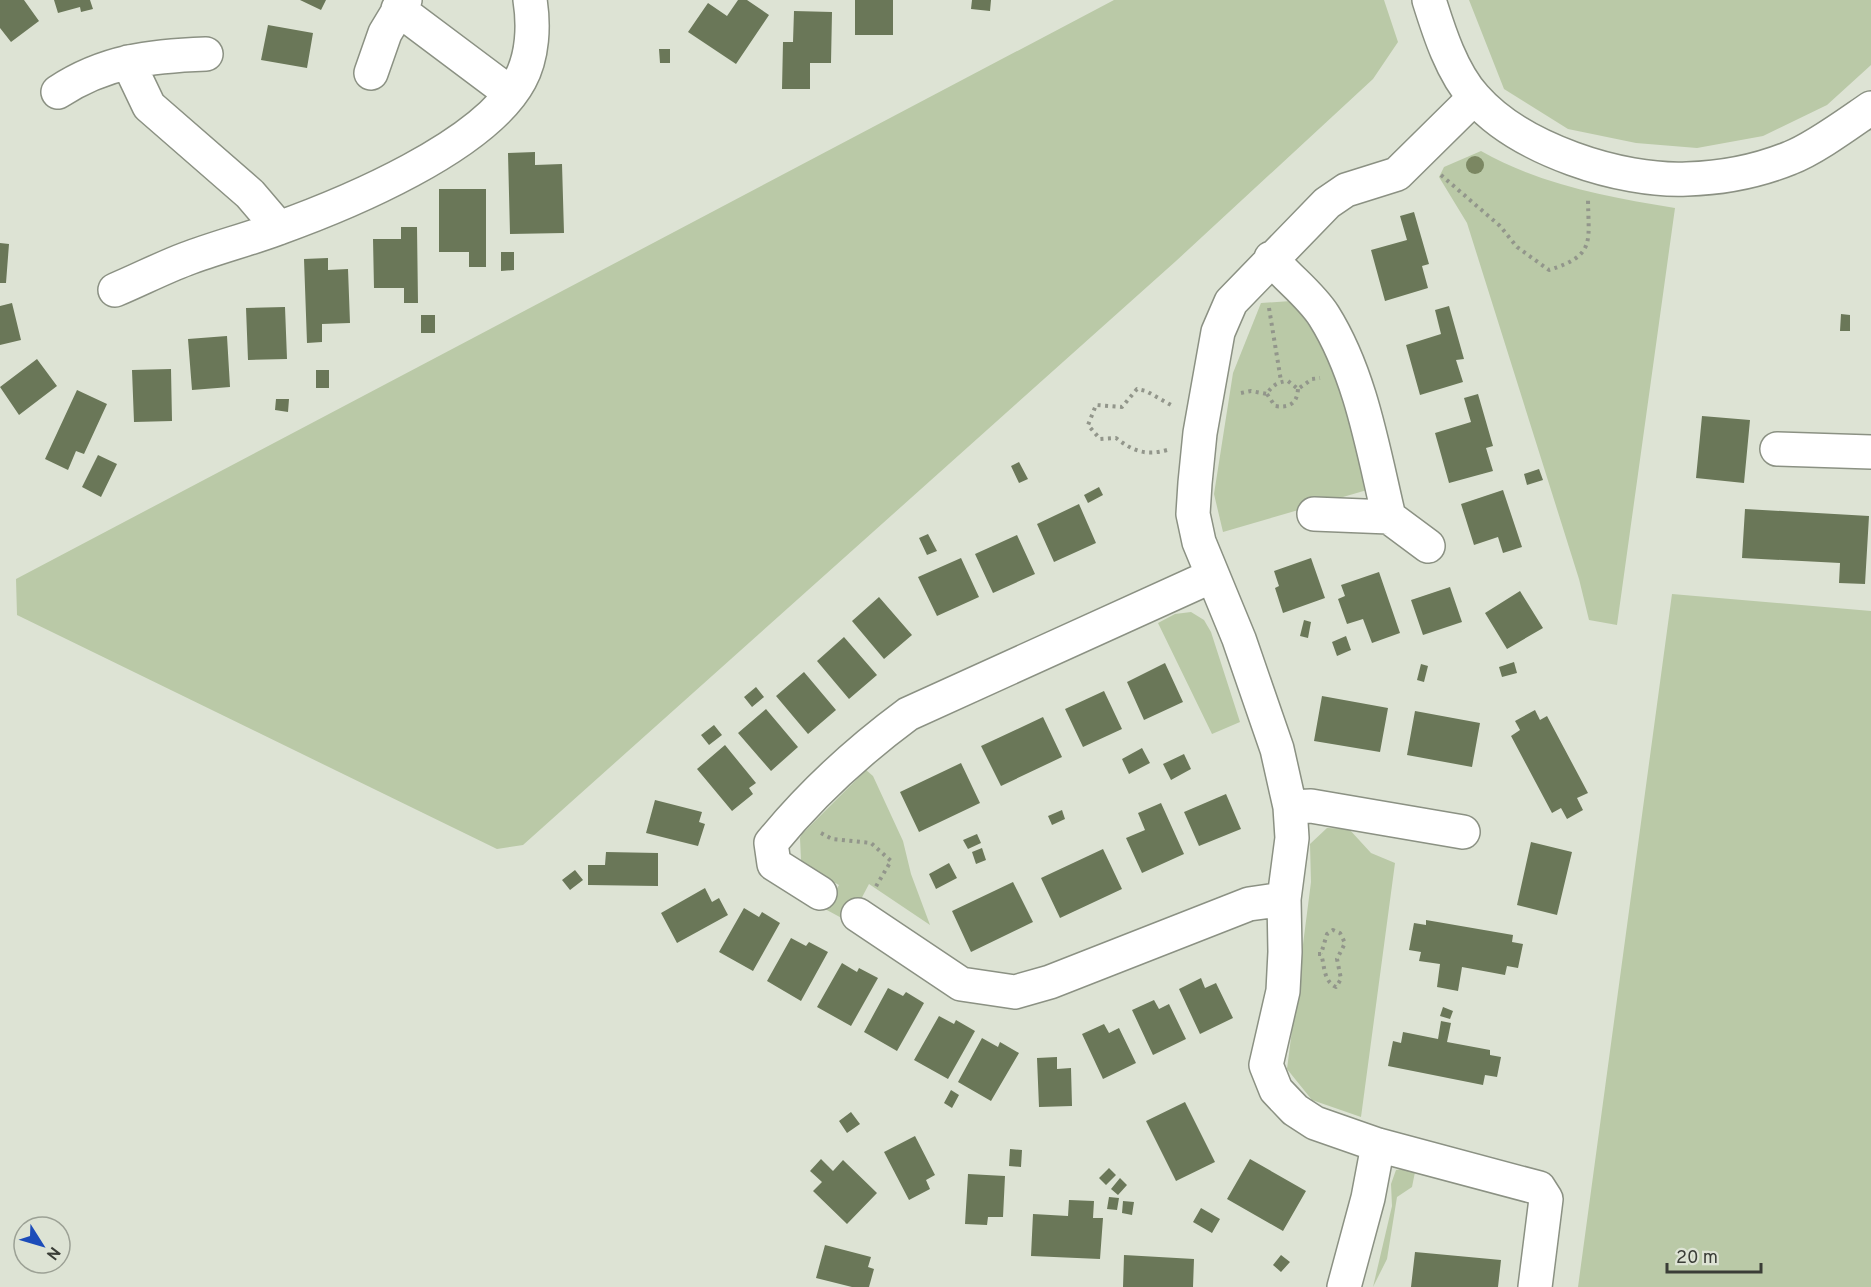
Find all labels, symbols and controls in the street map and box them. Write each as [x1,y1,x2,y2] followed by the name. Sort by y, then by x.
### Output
[12,1215,72,1275] north arrow
[1667,1236,1762,1274] scale bar
[41,1242,64,1263] text: N
[1676,1247,1718,1270] text: 20 m

